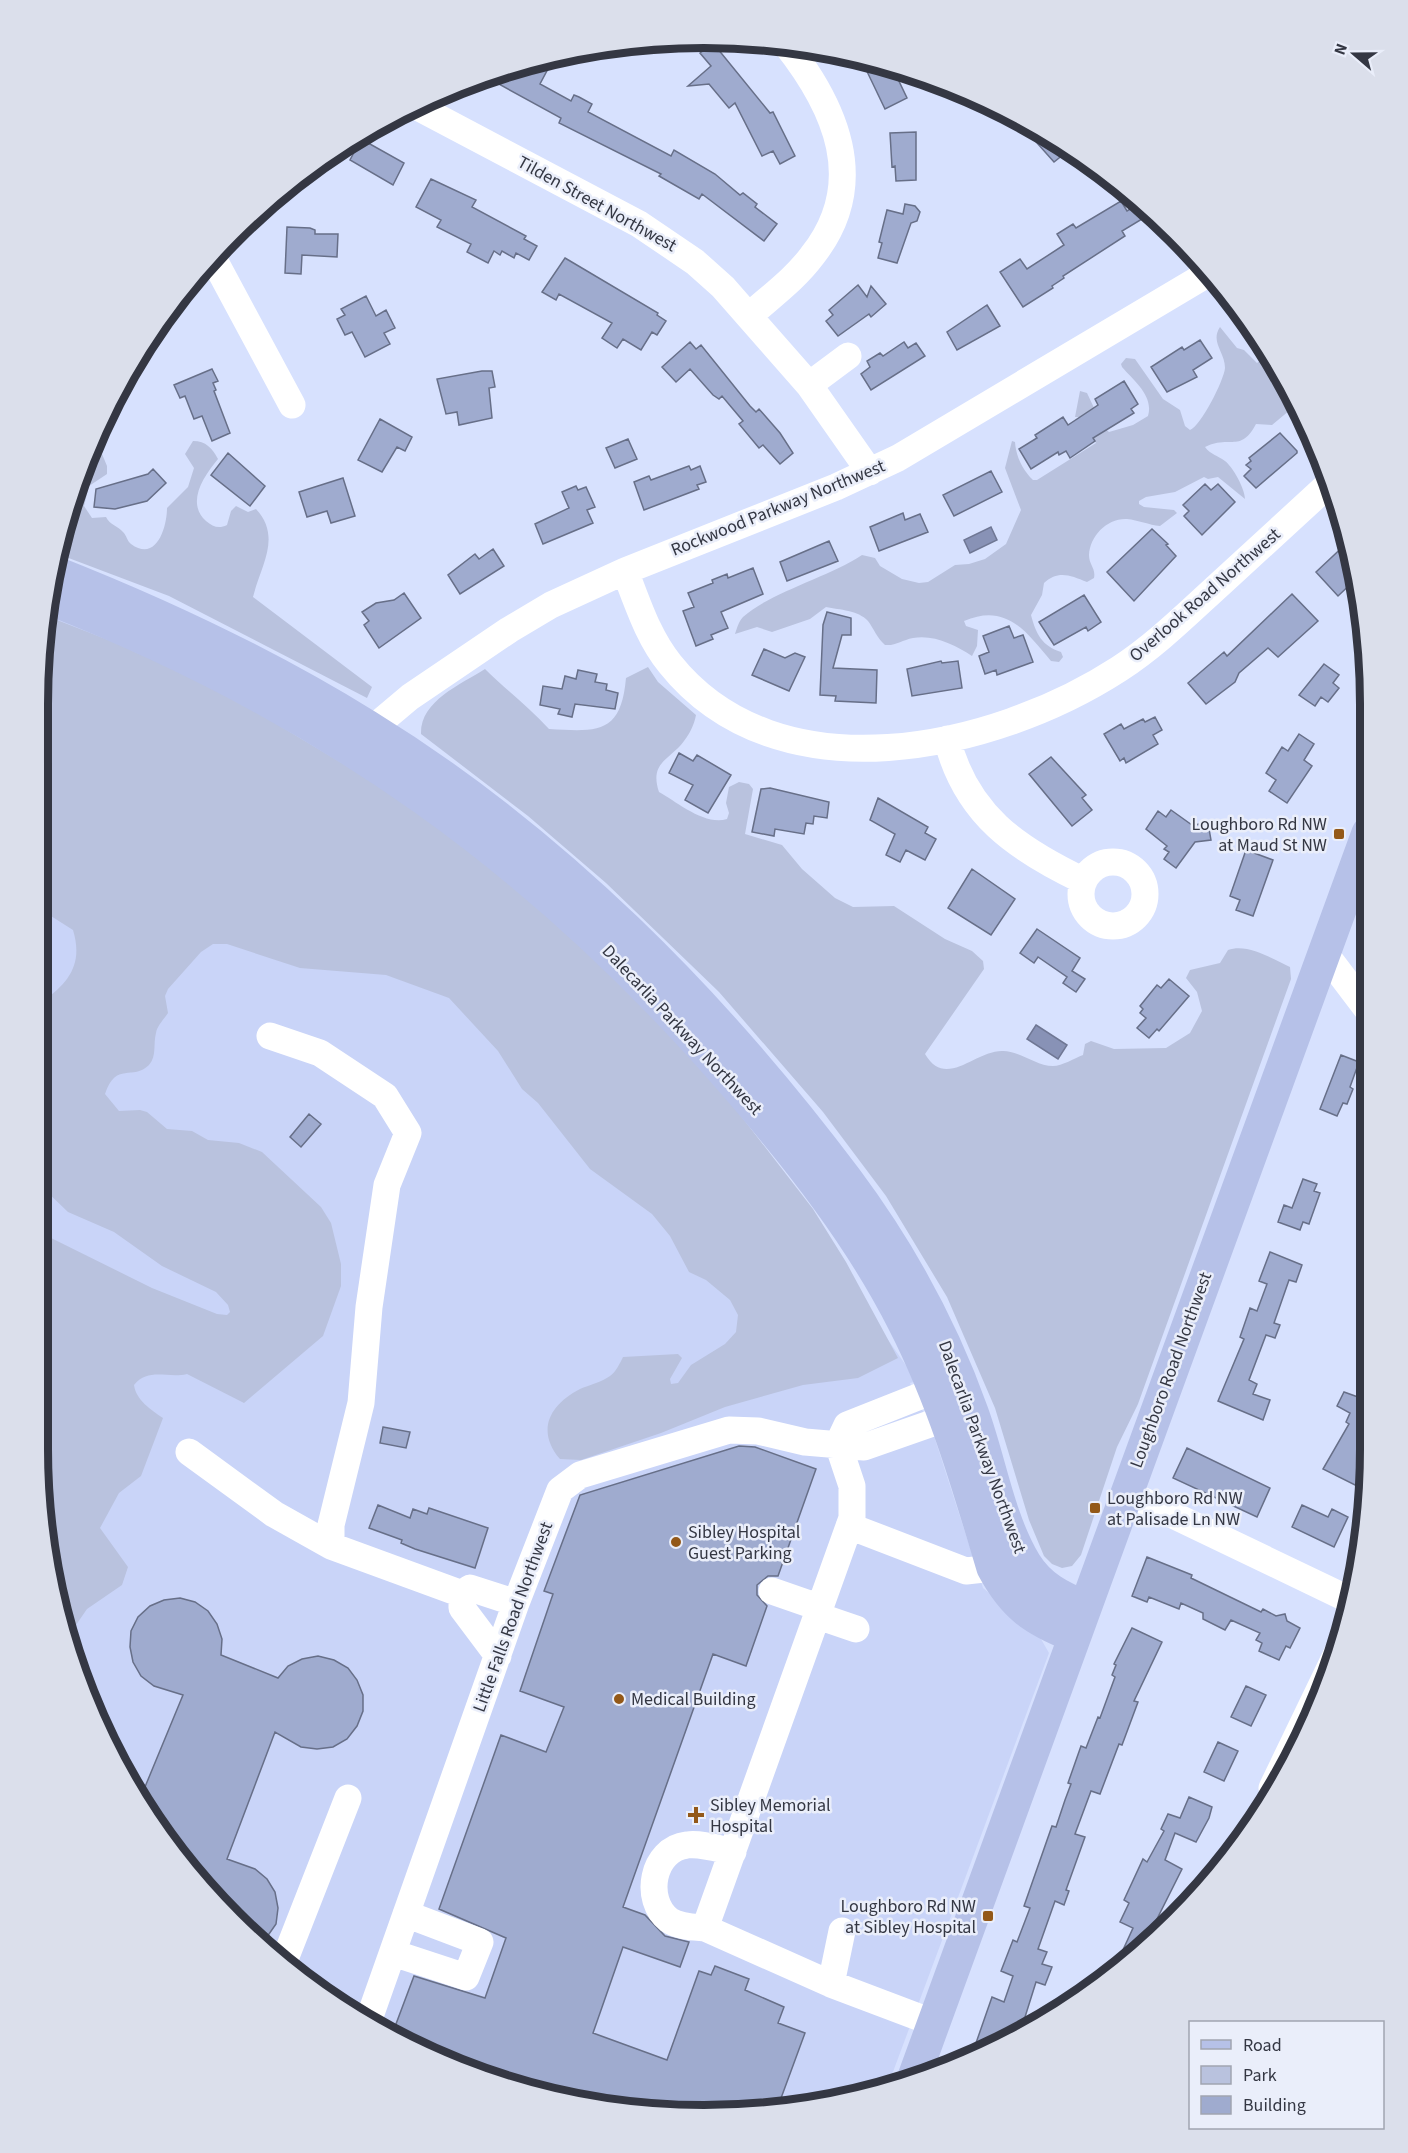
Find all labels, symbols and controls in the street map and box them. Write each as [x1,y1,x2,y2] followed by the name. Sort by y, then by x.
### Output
[1324,24,1384,84] north arrow
[1329,40,1353,58] text: N
[513,150,681,258] street label: Tilden Street Northwest
[667,454,889,562] street label: Rockwood Parkway Northwest
[1124,522,1286,668] street label: Overlook Road Northwest
[1191,812,1327,858] place label: Loughboro Rd NW at Maud St NW
[1332,827,1346,841] marker: Loughboro Rd NW at Maud St NW
[596,939,768,1121] street label: Dalecarlia Parkway Northwest
[1124,1269,1218,1471] street label: Loughboro Road Northwest
[932,1337,1032,1557] street label: Dalecarlia Parkway Northwest
[1107,1486,1243,1532] place label: Loughboro Rd NW at Palisade Ln NW
[1088,1501,1102,1515] marker: Loughboro Rd NW at Palisade Ln NW
[467,1518,559,1716] street label: Little Falls Road Northwest
[688,1520,800,1566] place label: Sibley Hospital Guest Parking
[669,1535,683,1549] marker: Sibley Hospital Guest Parking
[631,1687,755,1712] place label: Medical Building
[612,1692,626,1706] marker: Medical Building
[710,1793,831,1839] place label: Sibley Memorial Hospital
[687,1806,705,1824] marker: Sibley Memorial Hospital
[840,1894,976,1940] place label: Loughboro Rd NW at Sibley Hospital
[981,1909,995,1923] marker: Loughboro Rd NW at Sibley Hospital
[1189,2021,1384,2129] legend
[1243,2033,1282,2058] text: Road
[1243,2063,1277,2088] text: Park
[1243,2093,1306,2118] text: Building

